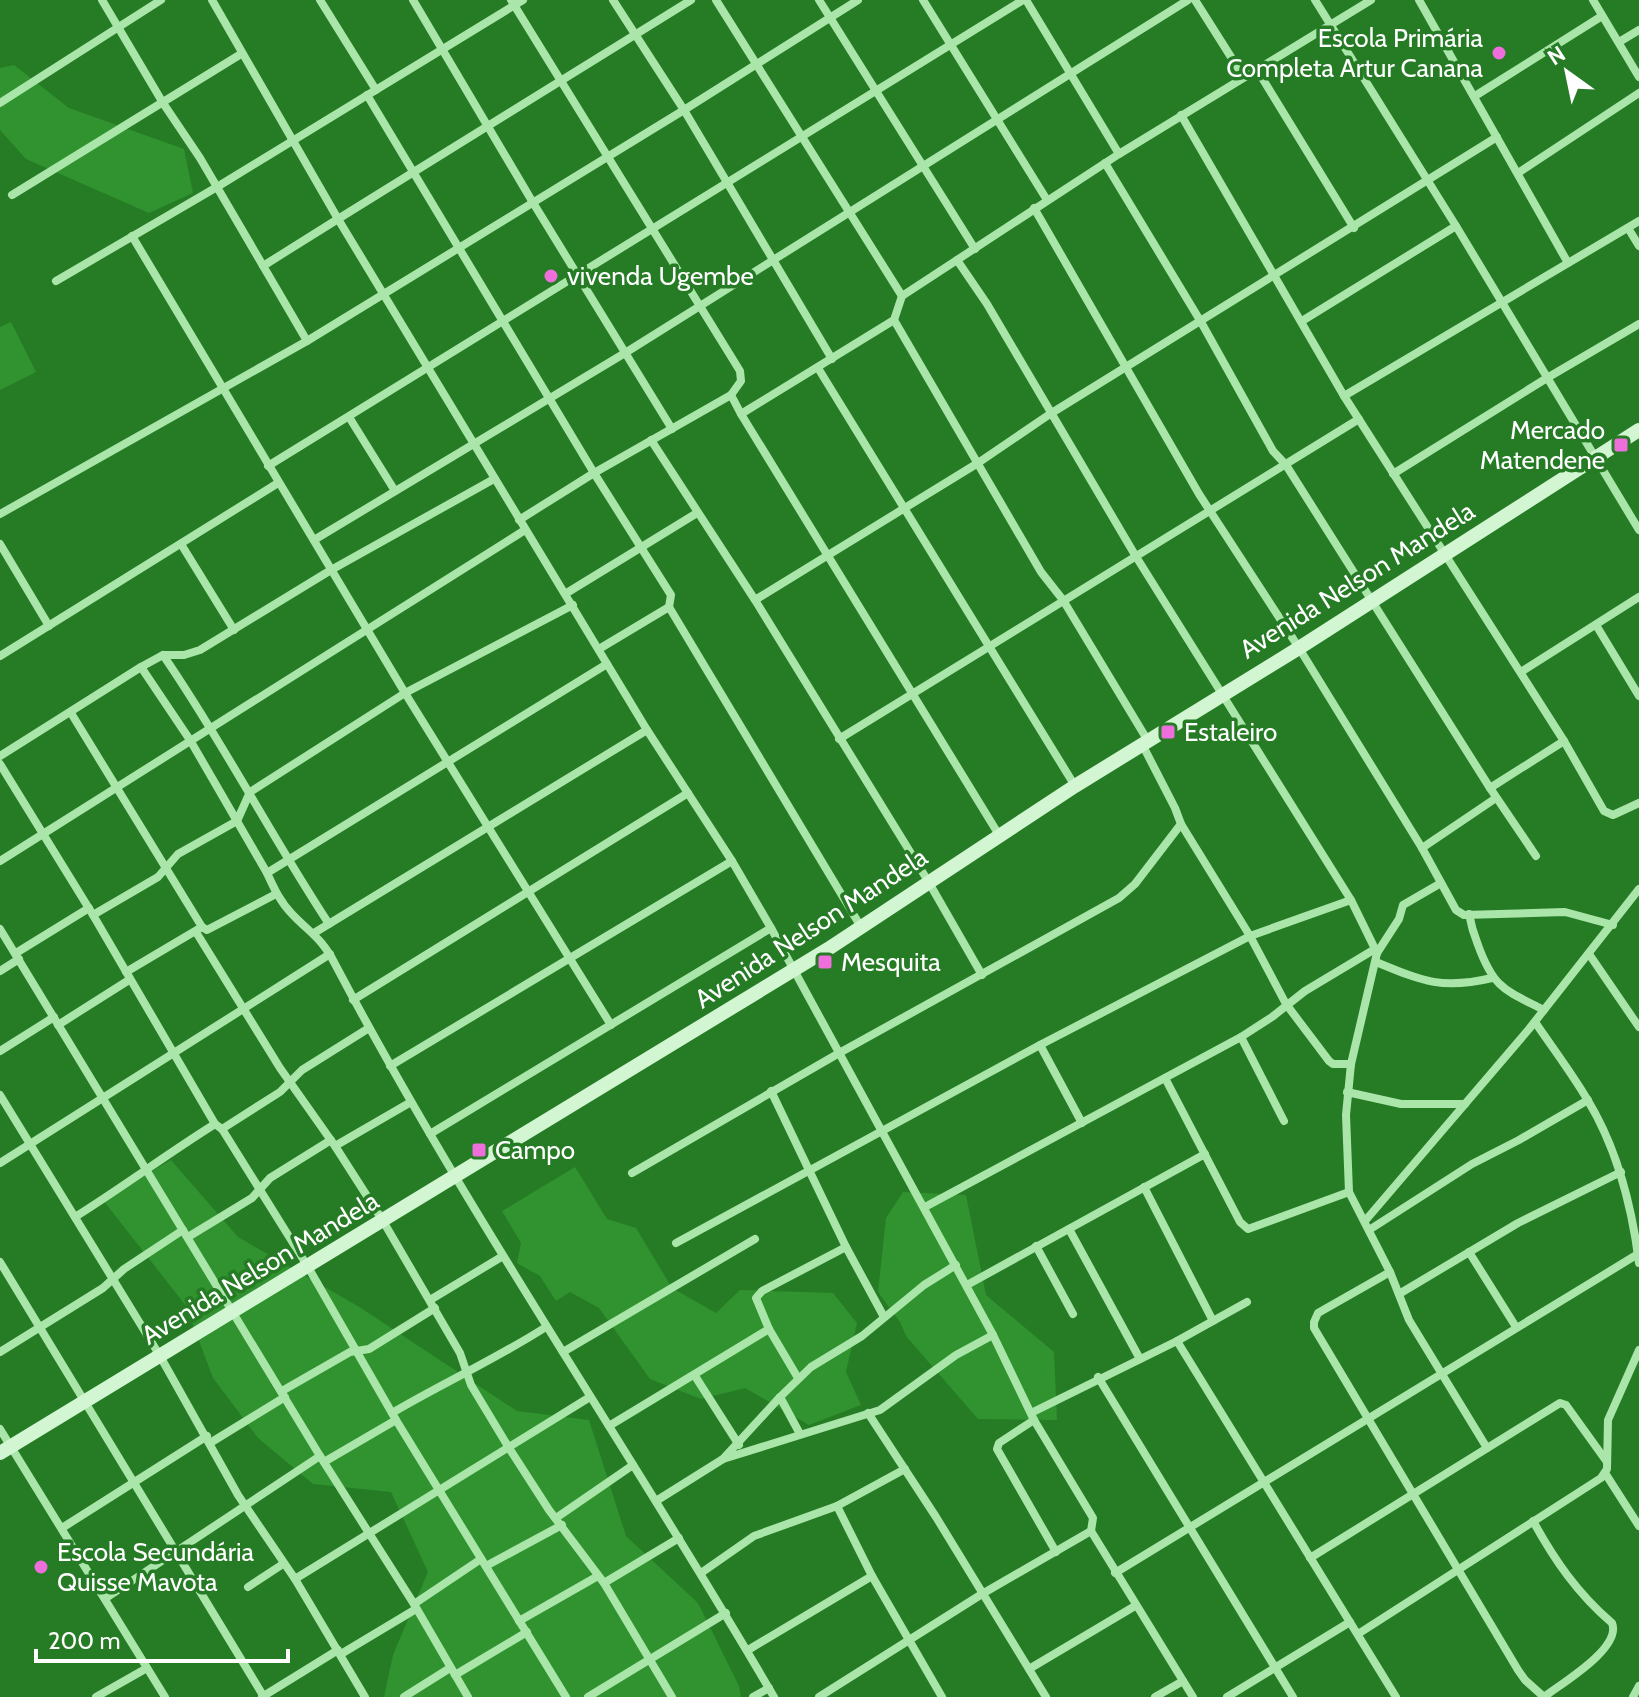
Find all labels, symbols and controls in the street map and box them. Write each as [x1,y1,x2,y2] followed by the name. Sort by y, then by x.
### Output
[1226,22,1484,84] place label: Escola Primária Completa Artur Canana
[1527,32,1607,112] north arrow
[1543,40,1570,71] text: N
[1490,44,1508,62] marker: Escola Primária Completa Artur Canana
[567,260,754,292] place label: vivenda Ugembe
[542,267,560,285] marker: vivenda Ugembe
[1480,414,1605,476] place label: Mercado Matendene
[1612,436,1630,454] marker: Mercado Matendene
[1234,494,1481,665] street label: Avenida Nelson Mandela
[1184,716,1277,748] place label: Estaleiro
[1159,723,1177,741] marker: Estaleiro
[689,841,934,1015] street label: Avenida Nelson Mandela
[841,946,941,978] place label: Mesquita
[816,953,834,971] marker: Mesquita
[495,1134,575,1166] place label: Campo
[470,1141,488,1159] marker: Campo
[136,1184,385,1351] street label: Avenida Nelson Mandela
[57,1536,255,1598] place label: Escola Secundária Quisse Mavota
[32,1558,50,1576] marker: Escola Secundária Quisse Mavota
[36,1613,288,1663] scale bar
[48,1626,121,1655] text: 200 m

